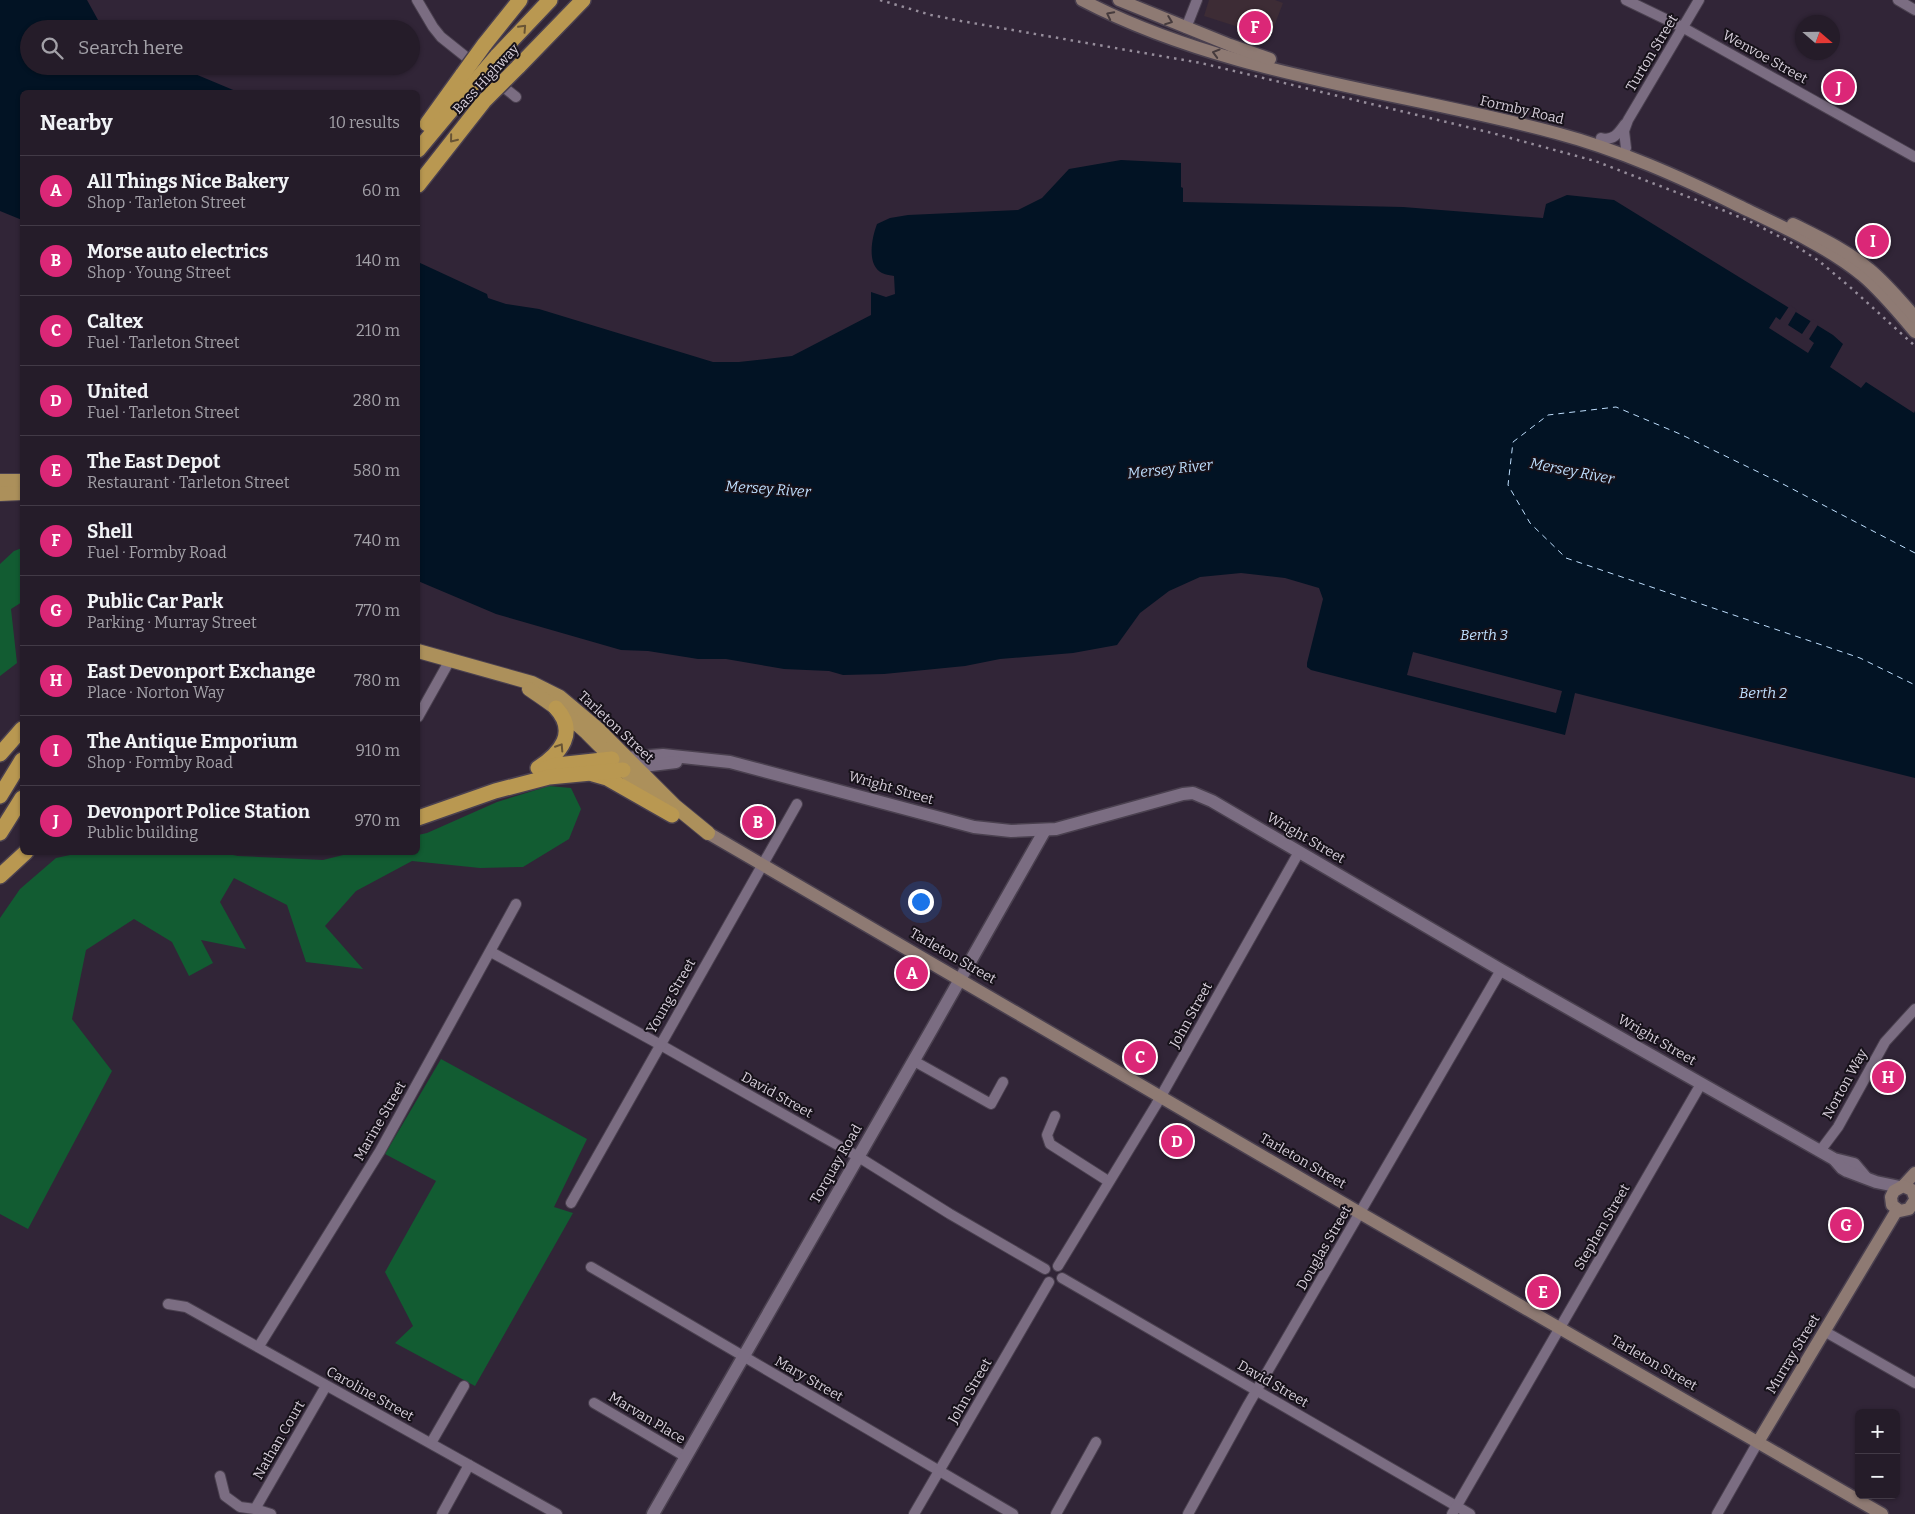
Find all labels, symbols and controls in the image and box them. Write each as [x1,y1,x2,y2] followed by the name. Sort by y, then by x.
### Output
[1239,8,1271,46] pin: F
[1106,11,1115,21] one-way arrow
[1622,11,1682,95] street label: Turton Street
[1164,15,1173,25] one-way arrow
[1795,15,1840,60] north arrow
[20,20,420,75] search box
[517,24,526,33] one-way arrow
[1719,27,1811,87] street label: Wenvoe Street
[38,34,66,62] icon: search
[78,36,183,59] text: Search here
[449,40,523,118] street label: Bass Highway
[1213,48,1221,58] one-way arrow
[1823,68,1855,106] pin: J
[1478,92,1566,128] street label: Formby Road
[40,110,113,136] text: Nearby
[329,113,400,132] text: 10 results
[451,133,459,142] one-way arrow
[87,170,289,193] text: All Things Nice Bakery
[50,181,62,200] text: A
[362,181,400,200] text: 60 m
[87,193,246,212] text: Shop · Tarleton Street
[1857,222,1889,260] pin: I
[87,240,268,263] text: Morse auto electrics
[51,251,61,270] text: B
[355,251,400,270] text: 140 m
[87,263,231,282] text: Shop · Young Street
[87,310,143,333] text: Caltex
[51,321,61,340] text: C
[356,321,400,340] text: 210 m
[87,333,240,352] text: Fuel · Tarleton Street
[87,380,148,403] text: United
[50,391,62,410] text: D
[353,391,400,410] text: 280 m
[87,403,240,422] text: Fuel · Tarleton Street
[87,450,220,473] text: The East Depot
[1528,454,1616,488] water label: Mersey River
[1127,455,1214,482] water label: Mersey River
[51,461,61,480] text: E
[353,461,400,480] text: 580 m
[87,473,290,492] text: Restaurant · Tarleton Street
[725,477,812,501] water label: Mersey River
[87,520,133,543] text: Shell
[52,531,61,550] text: F
[354,531,400,550] text: 740 m
[87,543,227,562] text: Fuel · Formby Road
[87,590,223,613] text: Public Car Park
[50,601,62,620] text: G
[355,601,400,620] text: 770 m
[87,613,257,632] text: Parking · Murray Street
[1460,626,1508,644] water label: Berth 3
[87,660,316,683] text: East Devonport Exchange
[50,671,62,690] text: H
[354,671,400,690] text: 780 m
[87,683,224,702] text: Place · Norton Way
[1739,684,1787,702] water label: Berth 2
[575,688,657,766] street label: Tarleton Street
[87,730,298,753] text: The Antique Emporium
[53,741,59,760] text: I
[355,741,400,760] text: 910 m
[554,743,563,753] one-way arrow
[87,753,233,772] text: Shop · Formby Road
[847,768,935,808] street label: Wright Street
[87,800,310,823] text: Devonport Police Station
[742,803,774,841] pin: B
[1264,809,1348,867] street label: Wright Street
[53,811,59,830] text: J
[354,811,400,830] text: 970 m
[87,823,198,842] text: Public building
[908,889,934,915] your location
[907,924,999,988] street label: Tarleton Street
[896,954,928,992] pin: A
[643,956,699,1036] street label: Young Street
[1166,979,1216,1052] street label: John Street
[1615,1011,1699,1069] street label: Wright Street
[1124,1038,1156,1076] pin: C
[1819,1045,1872,1122] street label: Norton Way
[1872,1058,1904,1096] pin: H
[738,1068,816,1122] street label: David Street
[350,1078,410,1164] street label: Marine Street
[807,1121,865,1207] street label: Torquay Road
[1161,1122,1193,1160] pin: D
[1257,1129,1349,1193] street label: Tarleton Street
[1570,1181,1634,1273] street label: Stephen Street
[1293,1203,1355,1293] street label: Douglas Street
[1830,1206,1862,1244] pin: G
[1527,1273,1559,1311] pin: E
[1763,1311,1823,1397] street label: Murray Street
[1608,1331,1700,1395] street label: Tarleton Street
[772,1353,846,1405] street label: Mary Street
[944,1355,995,1427] street label: John Street
[1234,1357,1312,1411] street label: David Street
[323,1363,417,1425] street label: Caroline Street
[605,1388,689,1448] street label: Marvan Place
[250,1398,308,1482] street label: Nathan Court
[1855,1409,1900,1499] map controls
[1855,1409,1900,1454] button: +
[1855,1454,1900,1499] button: −

